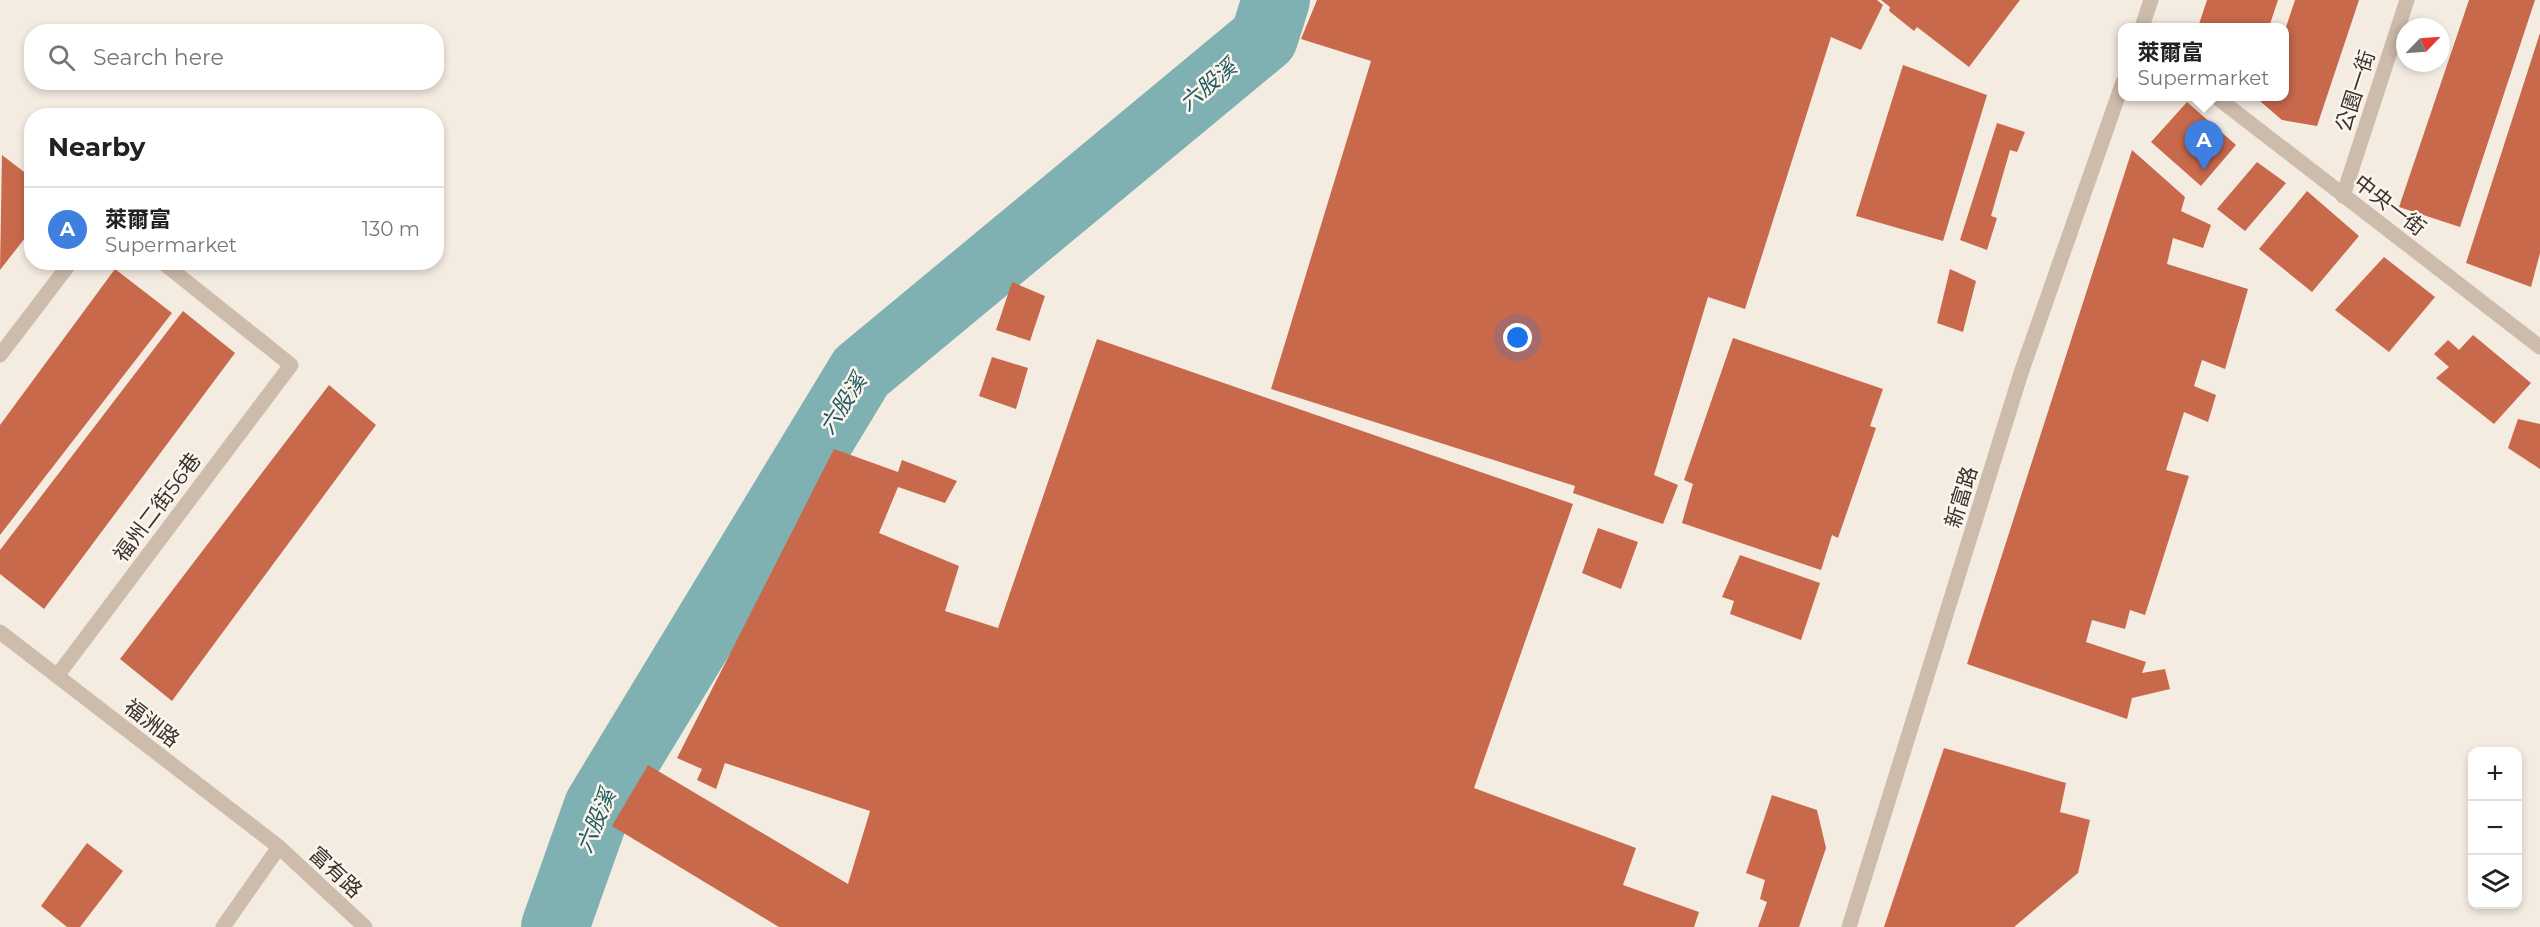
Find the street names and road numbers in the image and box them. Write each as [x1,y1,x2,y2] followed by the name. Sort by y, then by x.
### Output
[2330,47,2380,135] street label: 公園一街
[2349,169,2431,241] street label: 中央一街
[108,448,206,566] street label: 福州二街56巷
[1940,463,1982,531] street label: 新富路
[119,694,185,752] street label: 福洲路
[304,841,368,903] street label: 富有路

